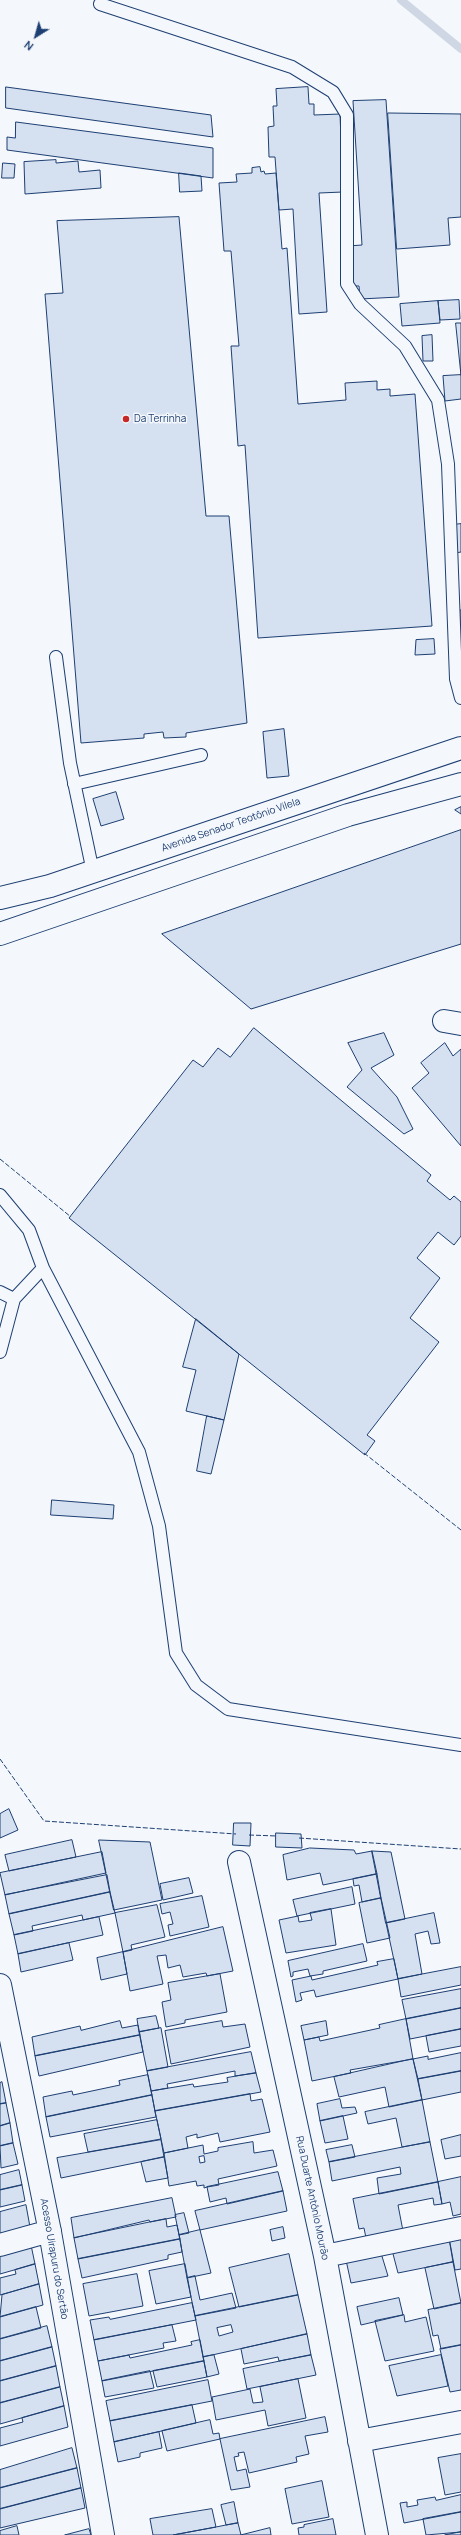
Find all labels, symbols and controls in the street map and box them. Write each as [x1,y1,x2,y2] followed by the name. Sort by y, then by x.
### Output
[16,16,56,56] north arrow
[21,38,36,54] text: N
[134,413,186,425] place label: Da Terrinha
[121,414,131,424] marker: Da Terrinha
[160,796,302,854] street label: Avenida Senador Teotônio Vilela
[293,2135,331,2261] street label: Rua Duarte Antônio Mourão
[37,2198,71,2320] street label: Acesso Uirapuru do Sertão

